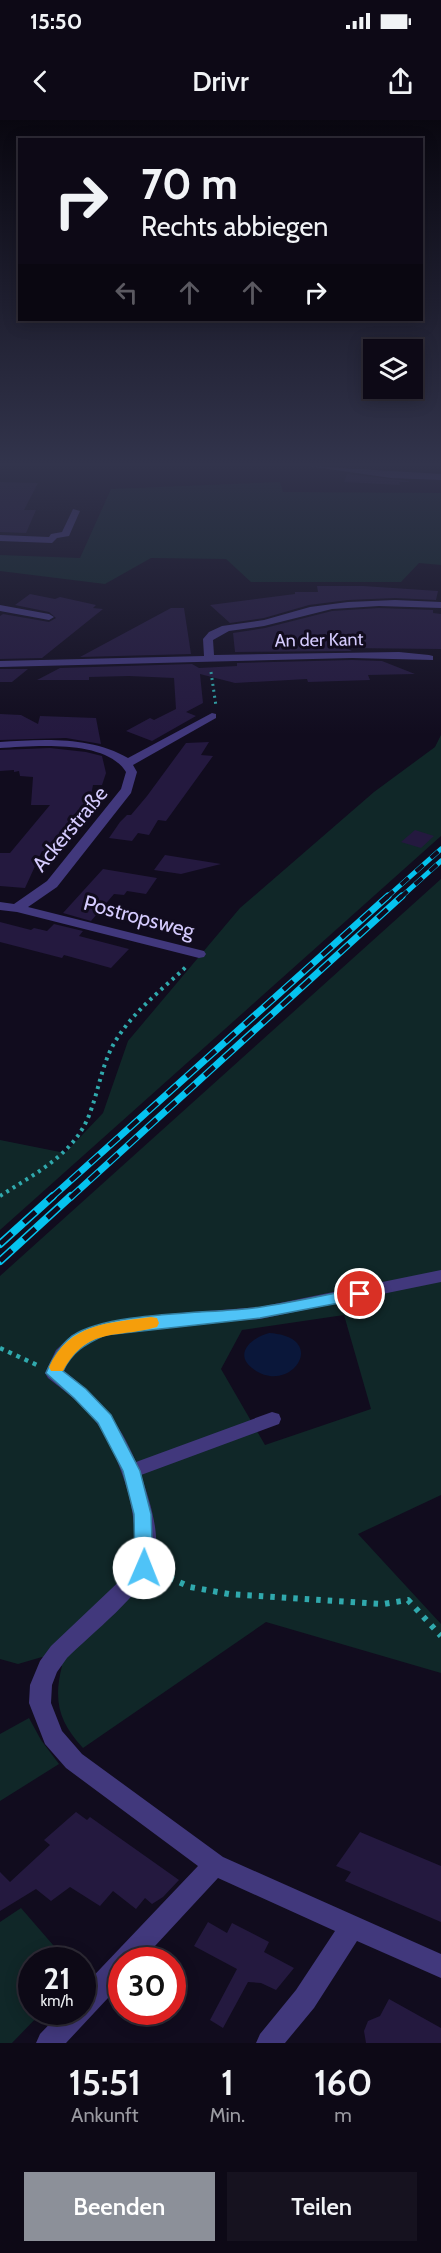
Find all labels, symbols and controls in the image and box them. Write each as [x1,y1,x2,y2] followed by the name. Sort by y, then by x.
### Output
[30,8,82,35] text: 15:50
[24,65,57,98] icon: back
[192,65,249,98] text: Drivr
[384,65,417,98] icon: share
[141,158,238,210] text: 70 m
[42,162,120,240] icon: right
[141,210,328,243] text: Rechts abbiegen
[110,276,143,309] icon: left
[173,276,206,309] icon: ahead
[236,276,269,309] icon: ahead
[299,276,332,309] icon: right
[363,339,423,399] map controls
[363,339,423,399] button: layers
[274,628,364,652] street label: An der Kant
[27,781,113,876] street label: Ackerstraße
[81,890,198,943] street label: Postropsweg
[334,1268,385,1319] pin
[343,1277,376,1310] icon: arrive
[112,1536,176,1600] position arrow
[108,1947,186,2025] speed limit sign: 30
[44,1960,70,1997] text: 21
[41,1992,73,2010] text: km/h
[69,2060,141,2104] text: 15:51
[221,2060,234,2104] text: 1
[314,2060,372,2104] text: 160
[71,2103,138,2127] text: Ankunft
[210,2103,245,2127] text: Min.
[334,2103,352,2127] text: m
[24,2172,215,2241] button: Beenden
[227,2172,417,2241] button: Teilen

